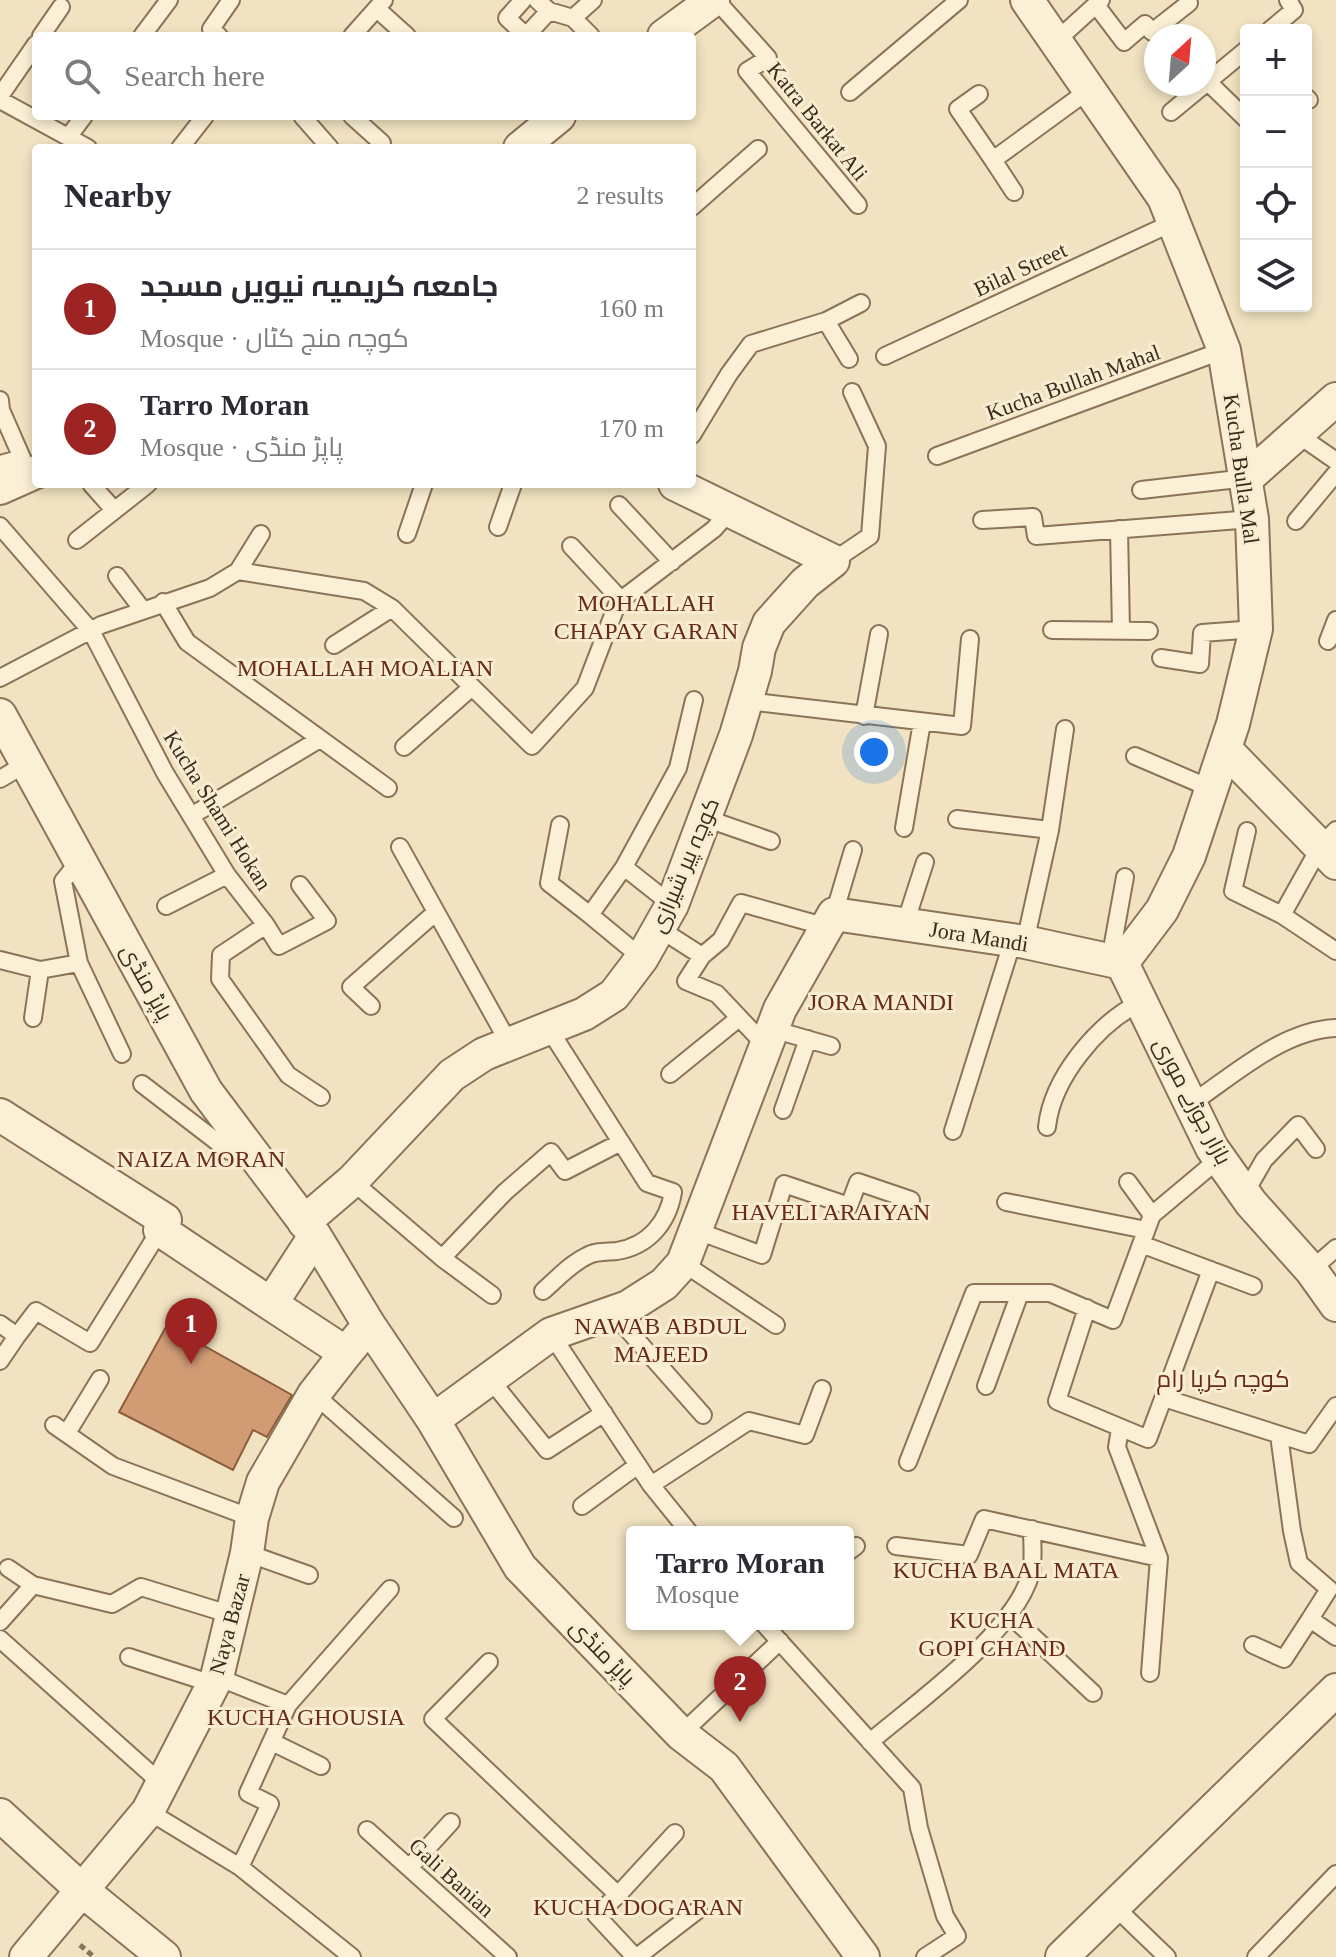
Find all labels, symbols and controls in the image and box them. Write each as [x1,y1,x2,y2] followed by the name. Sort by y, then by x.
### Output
[1144,24,1216,96] north arrow
[1240,24,1312,312] map controls
[1240,24,1312,96] button: +
[32,32,696,120] search box
[60,54,104,98] icon: search
[762,57,873,186] street label: Katra Barkat Ali
[124,59,265,92] text: Search here
[1240,96,1312,168] button: −
[1240,168,1312,240] button: locate
[64,177,172,214] text: Nearby
[577,181,664,210] text: 2 results
[970,237,1071,302] street label: Bilal Street
[1240,240,1312,312] button: layers
[140,269,498,302] text: جامعہ کریمیہ نیویں مسجد
[84,294,97,323] text: 1
[598,294,664,323] text: 160 m
[140,324,409,353] text: Mosque · کوچہ منج کٹاں
[983,339,1164,426] street label: Kucha Bullah Mahal
[140,388,309,421] text: Tarro Moran
[1219,392,1264,546] street label: Kucha Bulla Mal
[84,414,97,443] text: 2
[598,414,664,443] text: 170 m
[140,433,343,462] text: Mosque · پاپڑ منڈی
[554,590,738,644] district label: MOHALLAH CHAPAY GARAN
[237,655,493,681] district label: MOHALLAH MOALIAN
[158,726,277,895] street label: Kucha Shami Hokan
[854,732,894,772] your location
[645,794,726,937] street label: کوچہ پیر شیرازی
[928,916,1030,957] street label: Jora Mandi
[114,940,178,1025] street label: پاپڑ منڈی
[808,989,954,1015] district label: JORA MANDI
[1149,1034,1236,1169] street label: بازار جوڑے موری
[117,1146,285,1172] district label: NAIZA MORAN
[732,1199,930,1225] district label: HAVELI ARAIYAN
[165,1298,217,1364] pin: 1
[574,1313,748,1367] district label: NAWAB ABDUL MAJEED
[1156,1366,1290,1395] district label: کوچہ کِرپا رام
[626,1526,854,1630] popup
[655,1546,825,1579] text: Tarro Moran
[893,1557,1120,1583] district label: KUCHA BAAL MATA
[204,1570,255,1677] street label: Naya Bazar
[655,1580,739,1609] text: Mosque
[918,1607,1066,1661] district label: KUCHA GOPI CHAND
[564,1614,640,1692] street label: پاپڑ منڈی
[714,1656,766,1722] pin: 2
[207,1704,406,1730] district label: KUCHA GHOUSIA
[404,1833,499,1922] street label: Gali Banian
[533,1894,743,1920] district label: KUCHA DOGARAN

